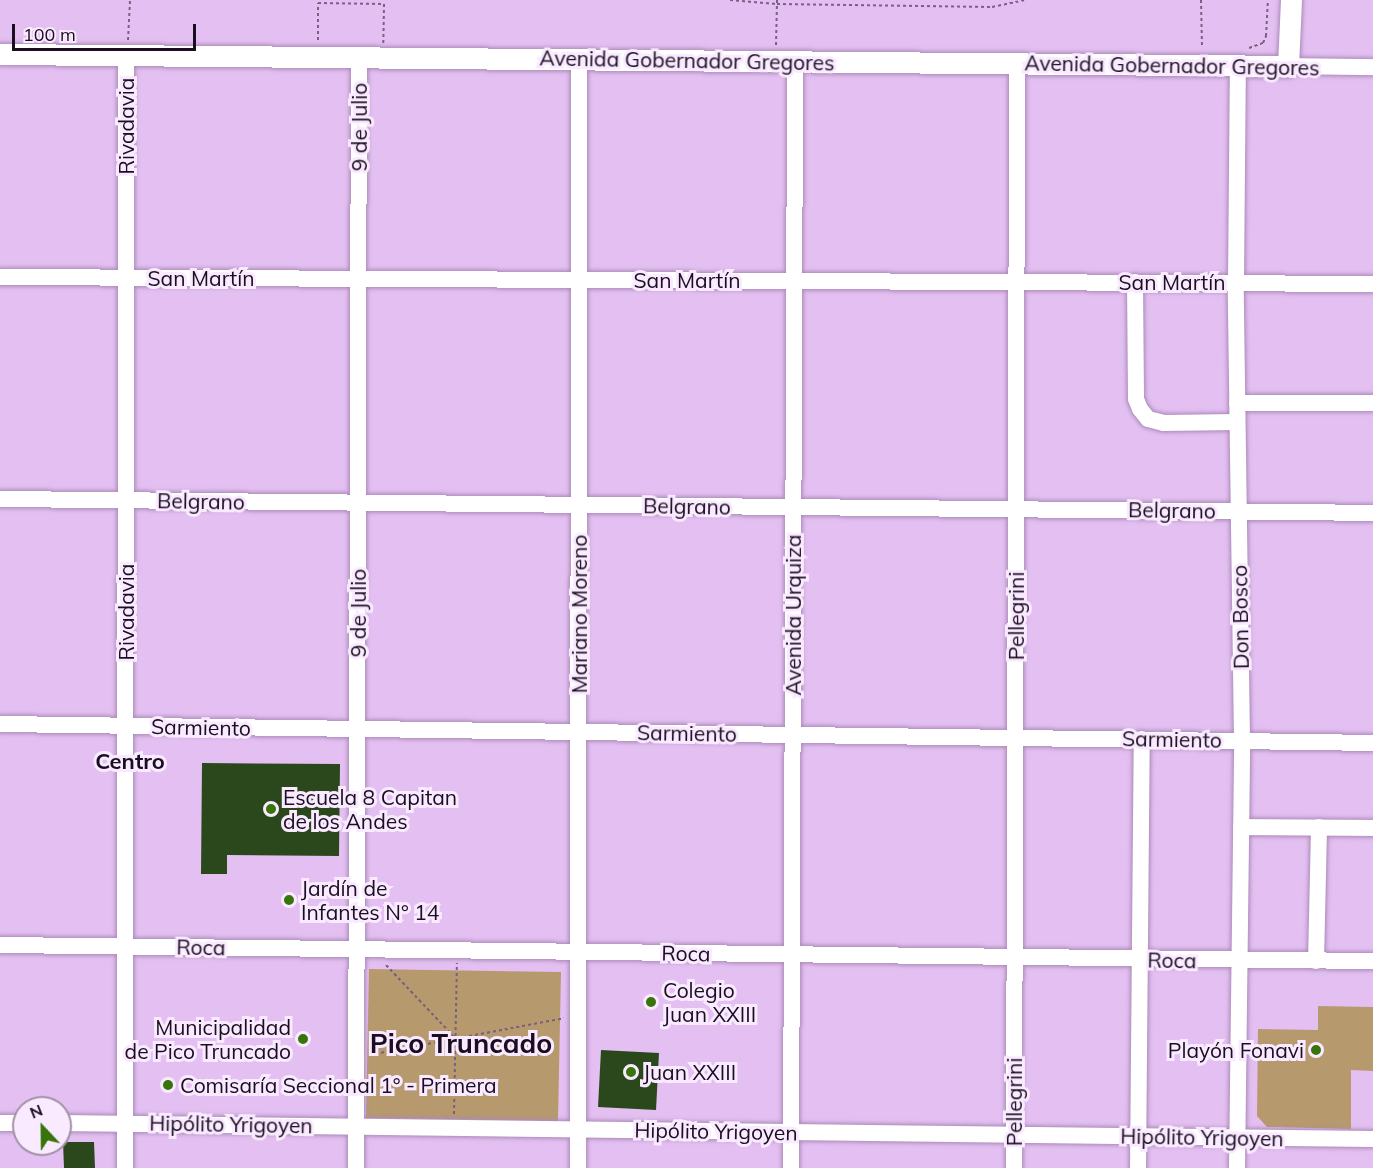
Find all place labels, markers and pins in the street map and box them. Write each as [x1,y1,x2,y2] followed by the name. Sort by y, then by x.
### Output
[283,784,457,834] place label: Escuela 8 Capitan de los Andes
[264,802,278,816] marker: Escuela 8 Capitan de los Andes
[301,875,439,925] place label: Jardín de Infantes N° 14
[282,893,296,907] marker: Jardín de Infantes N° 14
[663,977,756,1027] place label: Colegio Juan XXIII
[644,995,658,1009] marker: Colegio Juan XXIII
[125,1014,291,1064] place label: Municipalidad de Pico Truncado
[296,1032,310,1046] marker: Municipalidad de Pico Truncado
[1168,1037,1304,1063] place label: Playón Fonavi
[1309,1043,1323,1057] marker: Playón Fonavi
[643,1059,736,1085] place label: Juan XXIII
[624,1065,638,1079] marker: Juan XXIII
[180,1072,497,1098] place label: Comisaría Seccional 1° - Primera
[161,1078,175,1092] marker: Comisaría Seccional 1° - Primera

